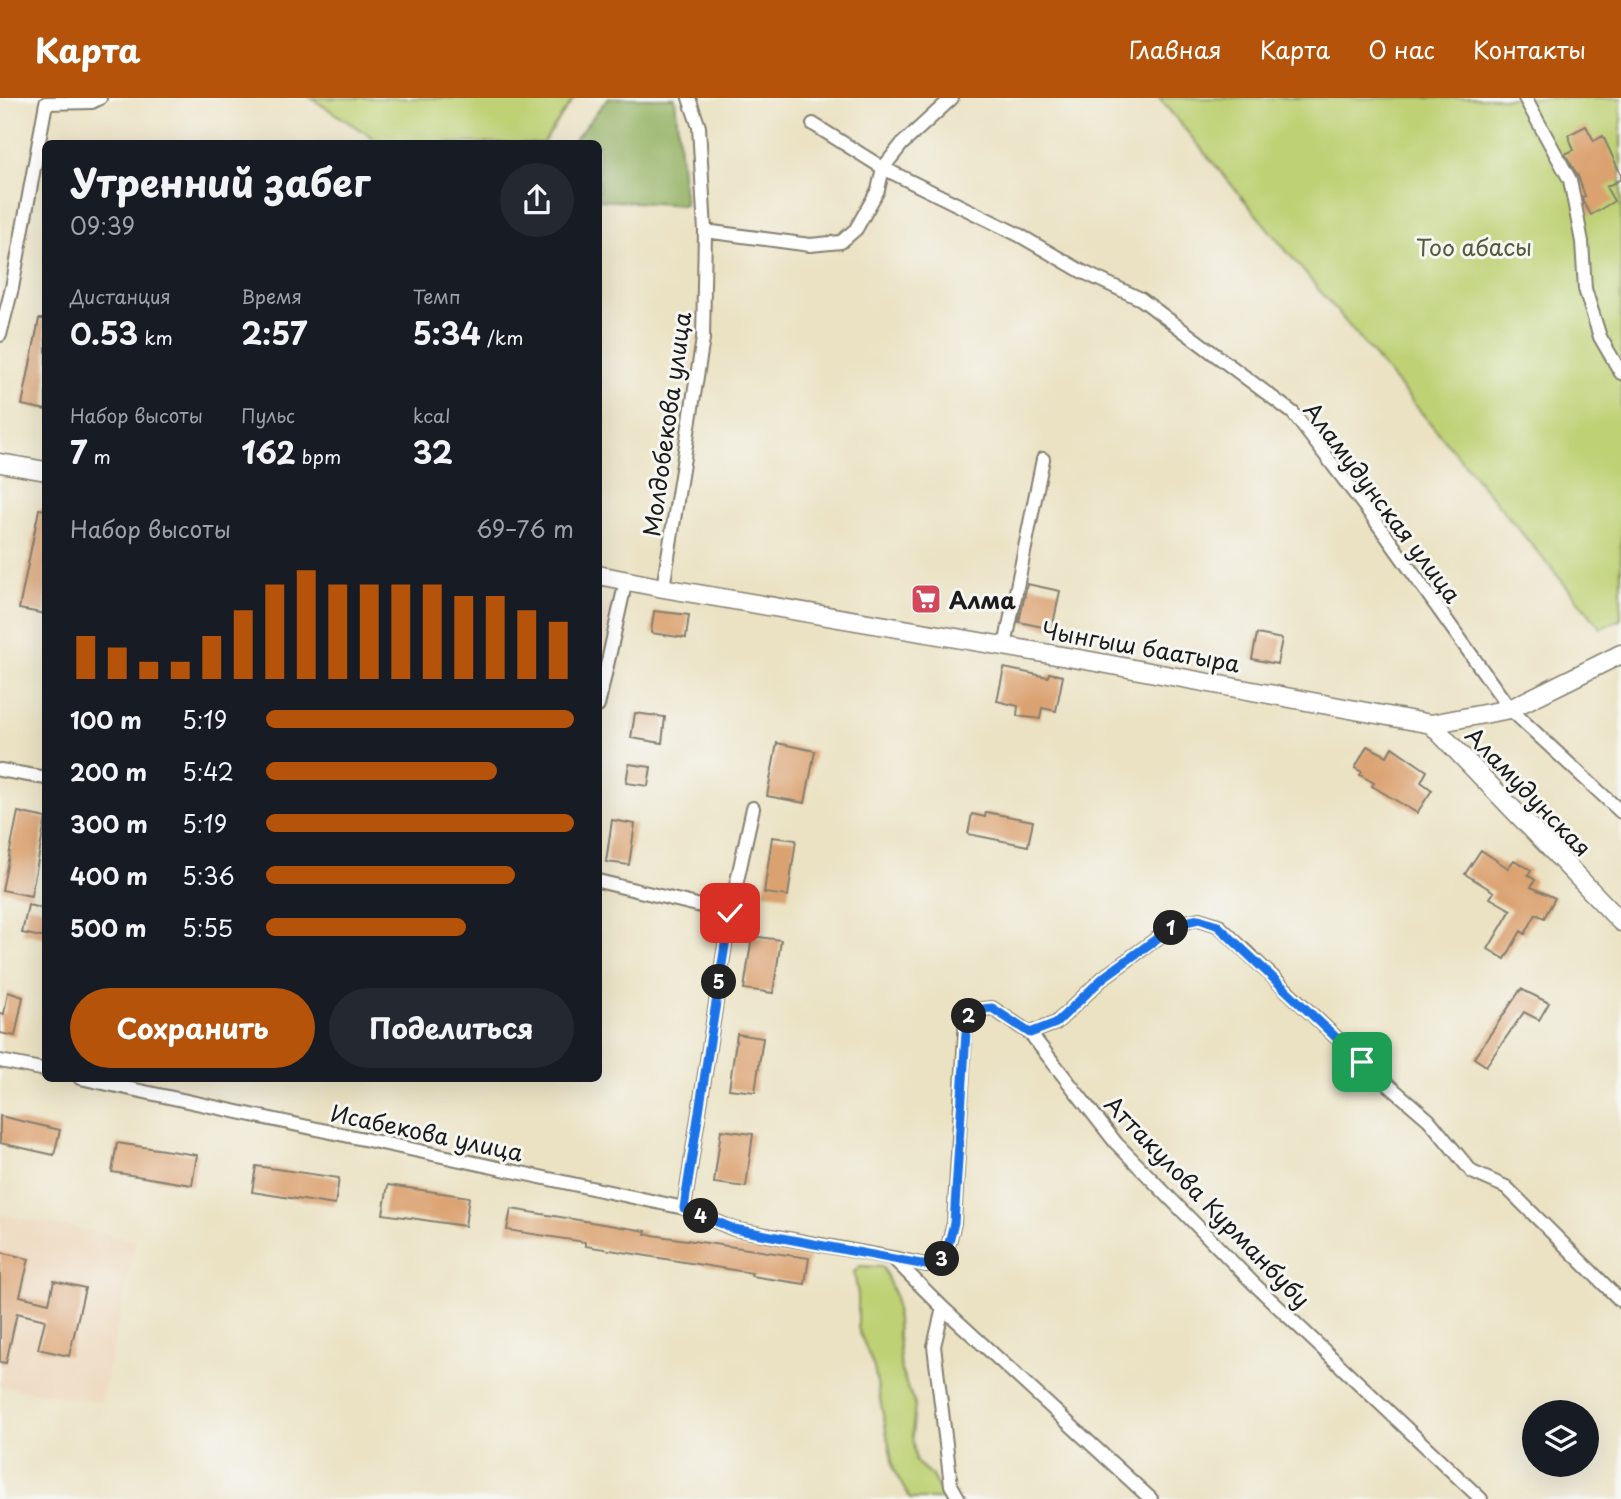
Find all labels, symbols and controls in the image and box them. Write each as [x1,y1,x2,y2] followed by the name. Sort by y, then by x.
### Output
[35,24,141,74] text: Карта
[1129,31,1222,67] text: Главная
[1260,31,1330,67] text: Карта
[1368,31,1435,67] text: О нас
[1473,31,1586,67] text: Контакты
[70,153,370,210] text: Утренний забег
[500,163,574,237] button: share
[70,208,135,243] text: 09:39
[1416,229,1532,264] park label: Тоо абасы
[70,282,171,310] text: Дистанция
[241,282,302,310] text: Время
[413,282,461,310] text: Темп
[633,309,699,539] street label: Молдобекова улица
[70,310,138,355] text: 0.53
[241,310,307,355] text: 2:57
[413,310,481,355] text: 5:34
[138,323,173,351] text: km
[481,323,523,351] text: /km
[1296,394,1471,610] street label: Аламудунская улица
[70,401,203,429] text: Набор высоты
[241,401,295,429] text: Пульс
[413,401,451,429] text: kcal
[70,429,87,474] text: 7
[241,429,296,474] text: 162
[413,429,453,474] text: 32
[87,442,111,470] text: m
[296,442,341,470] text: bpm
[70,511,231,546] text: Набор высоты
[476,511,574,546] text: 69–76 m
[909,582,943,616] supermarket icon: Алма
[949,582,1016,617] place label: Алма
[1039,611,1244,681] street label: Чынгыш баатыра
[70,702,142,737] text: 100 m
[182,702,227,737] text: 5:19
[1458,718,1600,864] street label: Аламудунская
[70,754,147,789] text: 200 m
[182,754,234,789] text: 5:42
[70,806,148,841] text: 300 m
[182,806,227,841] text: 5:19
[70,858,148,893] text: 400 m
[182,858,235,893] text: 5:36
[700,883,760,943] pin
[711,894,749,932] icon: check
[70,910,147,945] text: 500 m
[182,910,233,945] text: 5:55
[1154,910,1188,946] pin: 1
[1166,913,1175,941] text: 1
[702,964,736,1000] pin: 5
[712,967,725,995] text: 5
[70,988,315,1068] button: Сохранить
[329,988,574,1068] button: Поделиться
[951,998,986,1034] pin: 2
[962,1001,975,1029] text: 2
[1332,1032,1392,1092] pin
[1343,1043,1381,1081] icon: arrive
[1097,1087,1319,1315] street label: Аттакулова Курманбубу
[327,1095,527,1170] street label: Исабекова улица
[684,1198,718,1234] pin: 4
[694,1201,707,1229] text: 4
[925,1242,960,1276] pin: 3
[935,1244,948,1272] text: 3
[1522,1400,1599,1477] map controls
[1522,1400,1599,1477] button: layers

